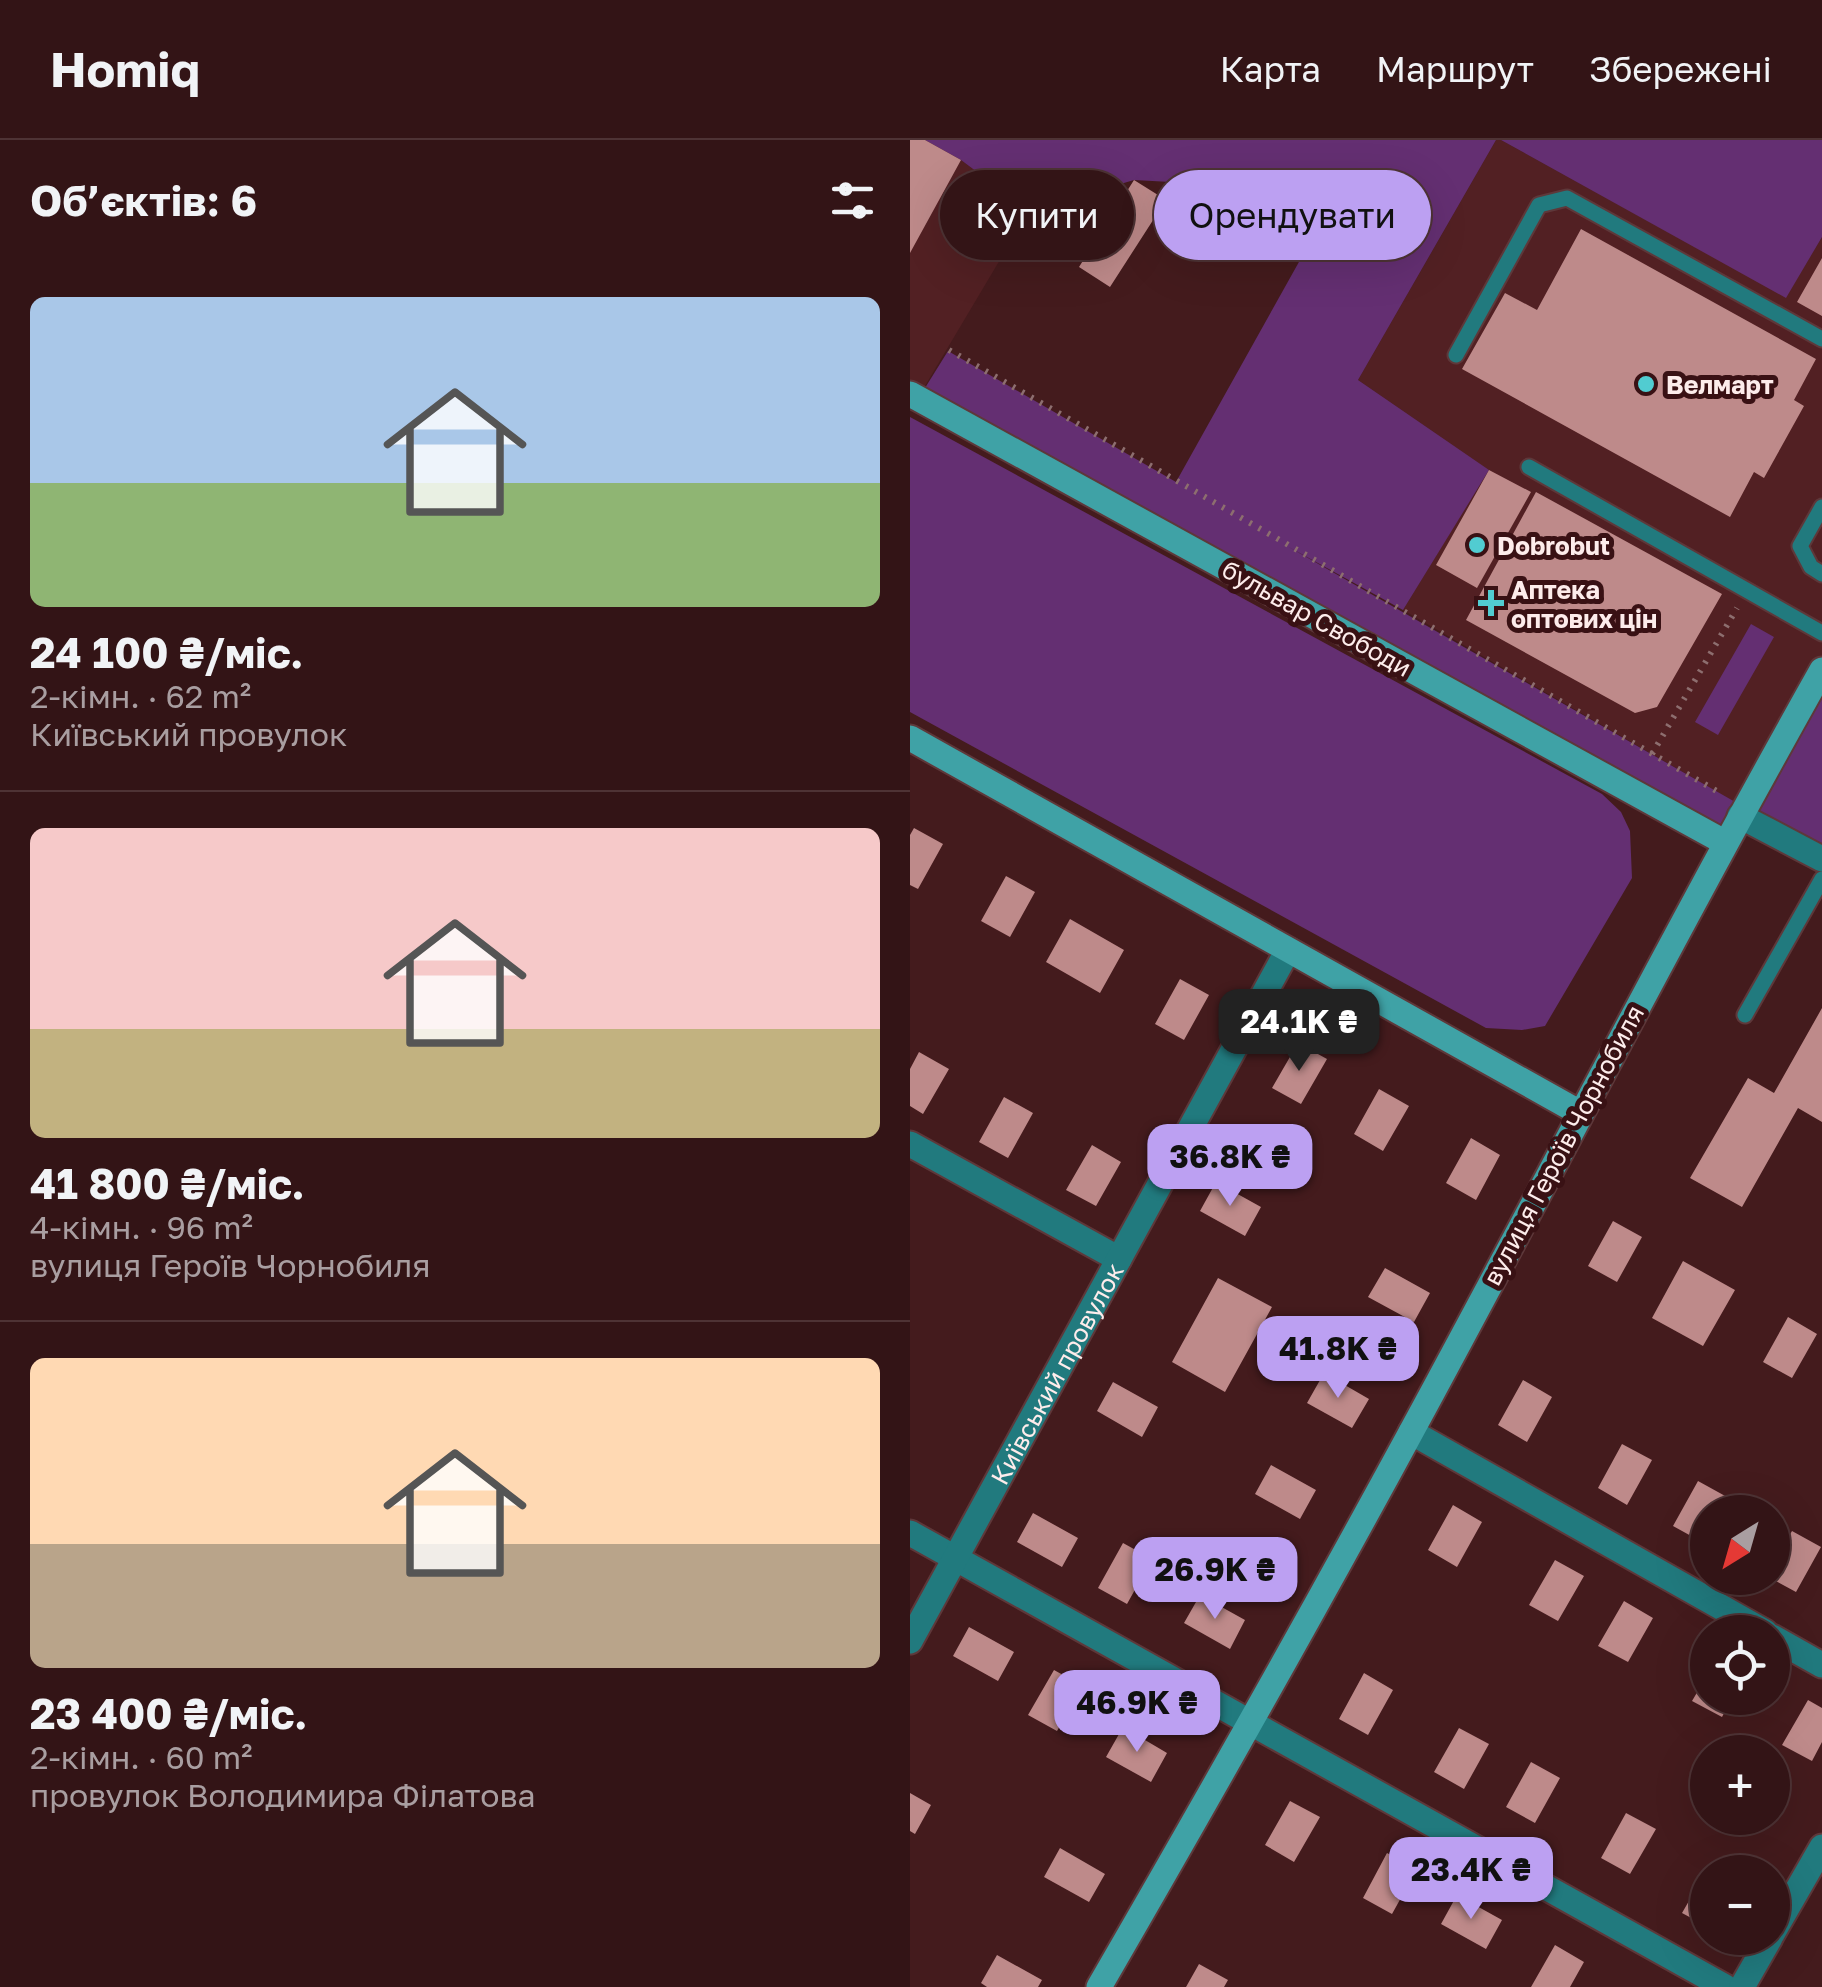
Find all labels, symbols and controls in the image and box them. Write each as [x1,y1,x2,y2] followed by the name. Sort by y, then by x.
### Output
[50,40,200,98] text: Homiq
[1220,48,1321,90] text: Карта
[1376,48,1534,90] text: Маршрут
[1589,48,1772,90] text: Збережені
[940,170,1134,260] chip: Купити
[1154,170,1431,260] chip: Орендувати
[825,173,880,228] icon: filters
[30,175,257,225] text: Об’єктів: 6
[365,362,545,542] icon: home
[1666,369,1774,400] place label: Велмарт
[1635,373,1657,395] marker: Велмарт
[1497,530,1610,561] place label: Dobrobut
[1466,534,1488,556] marker: Dobrobut
[1217,553,1417,683] street label: бульвар Свободи
[1511,574,1657,634] place label: Аптека оптових цін
[1480,592,1502,614] marker: Аптека оптових цін
[30,627,304,677] text: 24 100 ₴/міс.
[30,677,251,715] text: 2-кімн. · 62 m²
[30,715,347,753] text: Київський провулок
[365,893,545,1073] icon: home
[1207,989,1391,1074] pin: 24.1K ₴
[1476,1000,1650,1290] street label: вулиця Героїв Чорнобиля
[1241,1002,1357,1040] text: 24.1K ₴
[1138,1124,1322,1209] pin: 36.8K ₴
[1169,1137,1291,1175] text: 36.8K ₴
[30,1158,305,1208] text: 41 800 ₴/міс.
[30,1208,253,1246] text: 4-кімн. · 96 m²
[30,1246,430,1284] text: вулиця Героїв Чорнобиля
[983,1257,1130,1490] street label: Київський провулок
[1246,1316,1430,1401] pin: 41.8K ₴
[1279,1329,1397,1367] text: 41.8K ₴
[365,1423,545,1603] icon: home
[1690,1495,1790,1595] north arrow
[1690,1495,1790,1955] map controls
[1123,1537,1307,1622] pin: 26.9K ₴
[1154,1550,1276,1588] text: 26.9K ₴
[1690,1615,1790,1715] button: locate
[1045,1670,1229,1755] pin: 46.9K ₴
[1076,1683,1198,1721] text: 46.9K ₴
[30,1688,308,1738] text: 23 400 ₴/міс.
[1690,1735,1790,1835] button: +
[30,1738,253,1776] text: 2-кімн. · 60 m²
[30,1776,536,1814] text: провулок Володимира Філатова
[1379,1837,1563,1922] pin: 23.4K ₴
[1411,1850,1531,1888] text: 23.4K ₴
[1690,1855,1790,1955] button: −

